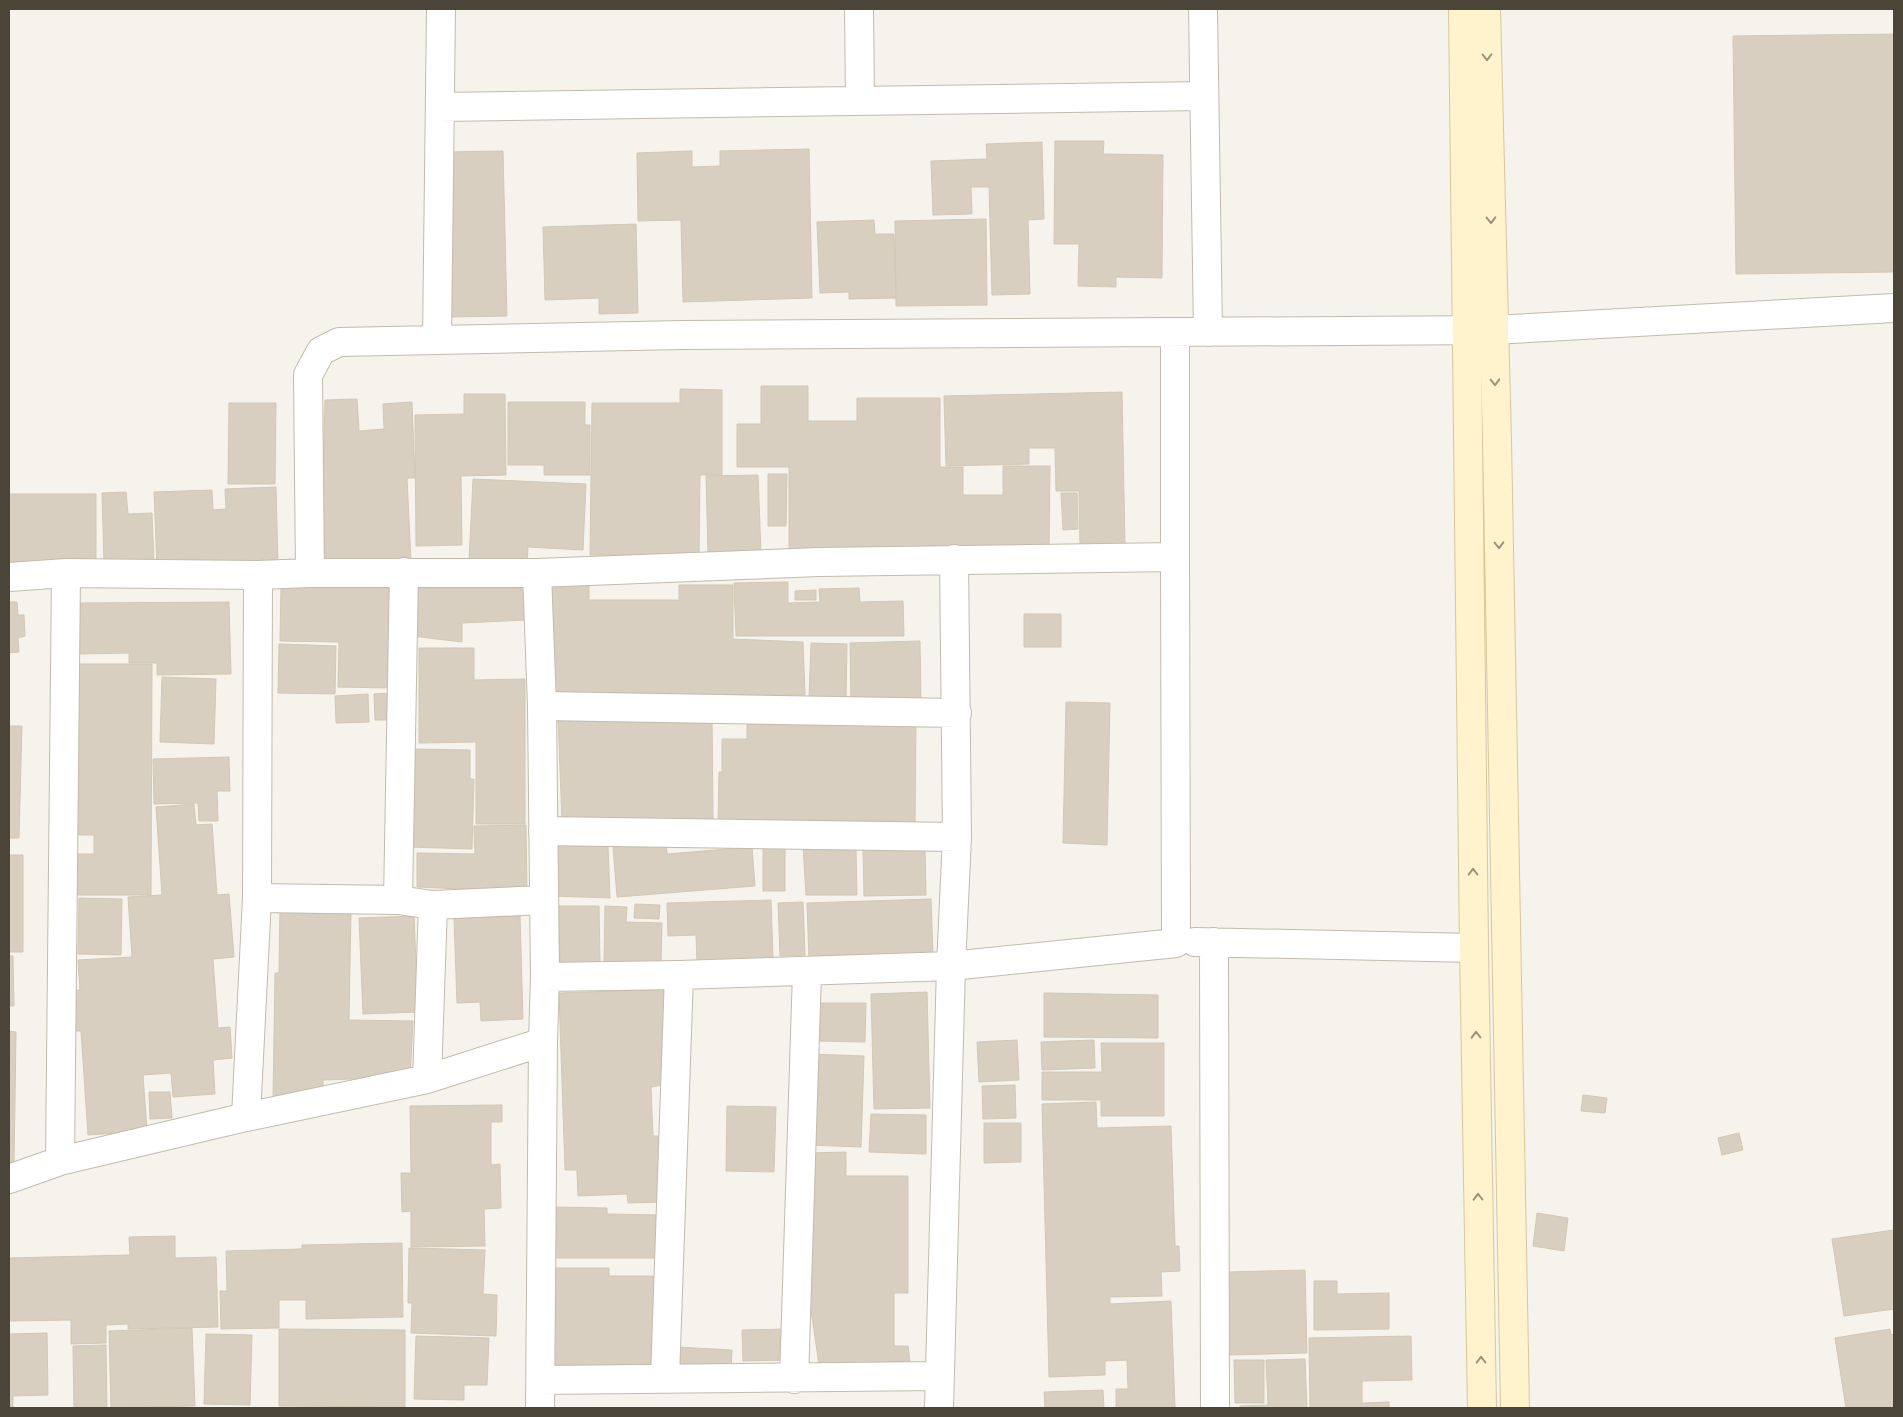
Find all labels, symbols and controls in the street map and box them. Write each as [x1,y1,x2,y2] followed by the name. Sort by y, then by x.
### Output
[1482,54,1492,62] one-way arrow
[1486,216,1496,224] one-way arrow
[1490,379,1501,387] one-way arrow
[1494,542,1504,549] one-way arrow
[1468,868,1478,876] one-way arrow
[1470,1030,1481,1038] one-way arrow
[1473,1193,1484,1201] one-way arrow
[1476,1355,1486,1363] one-way arrow

